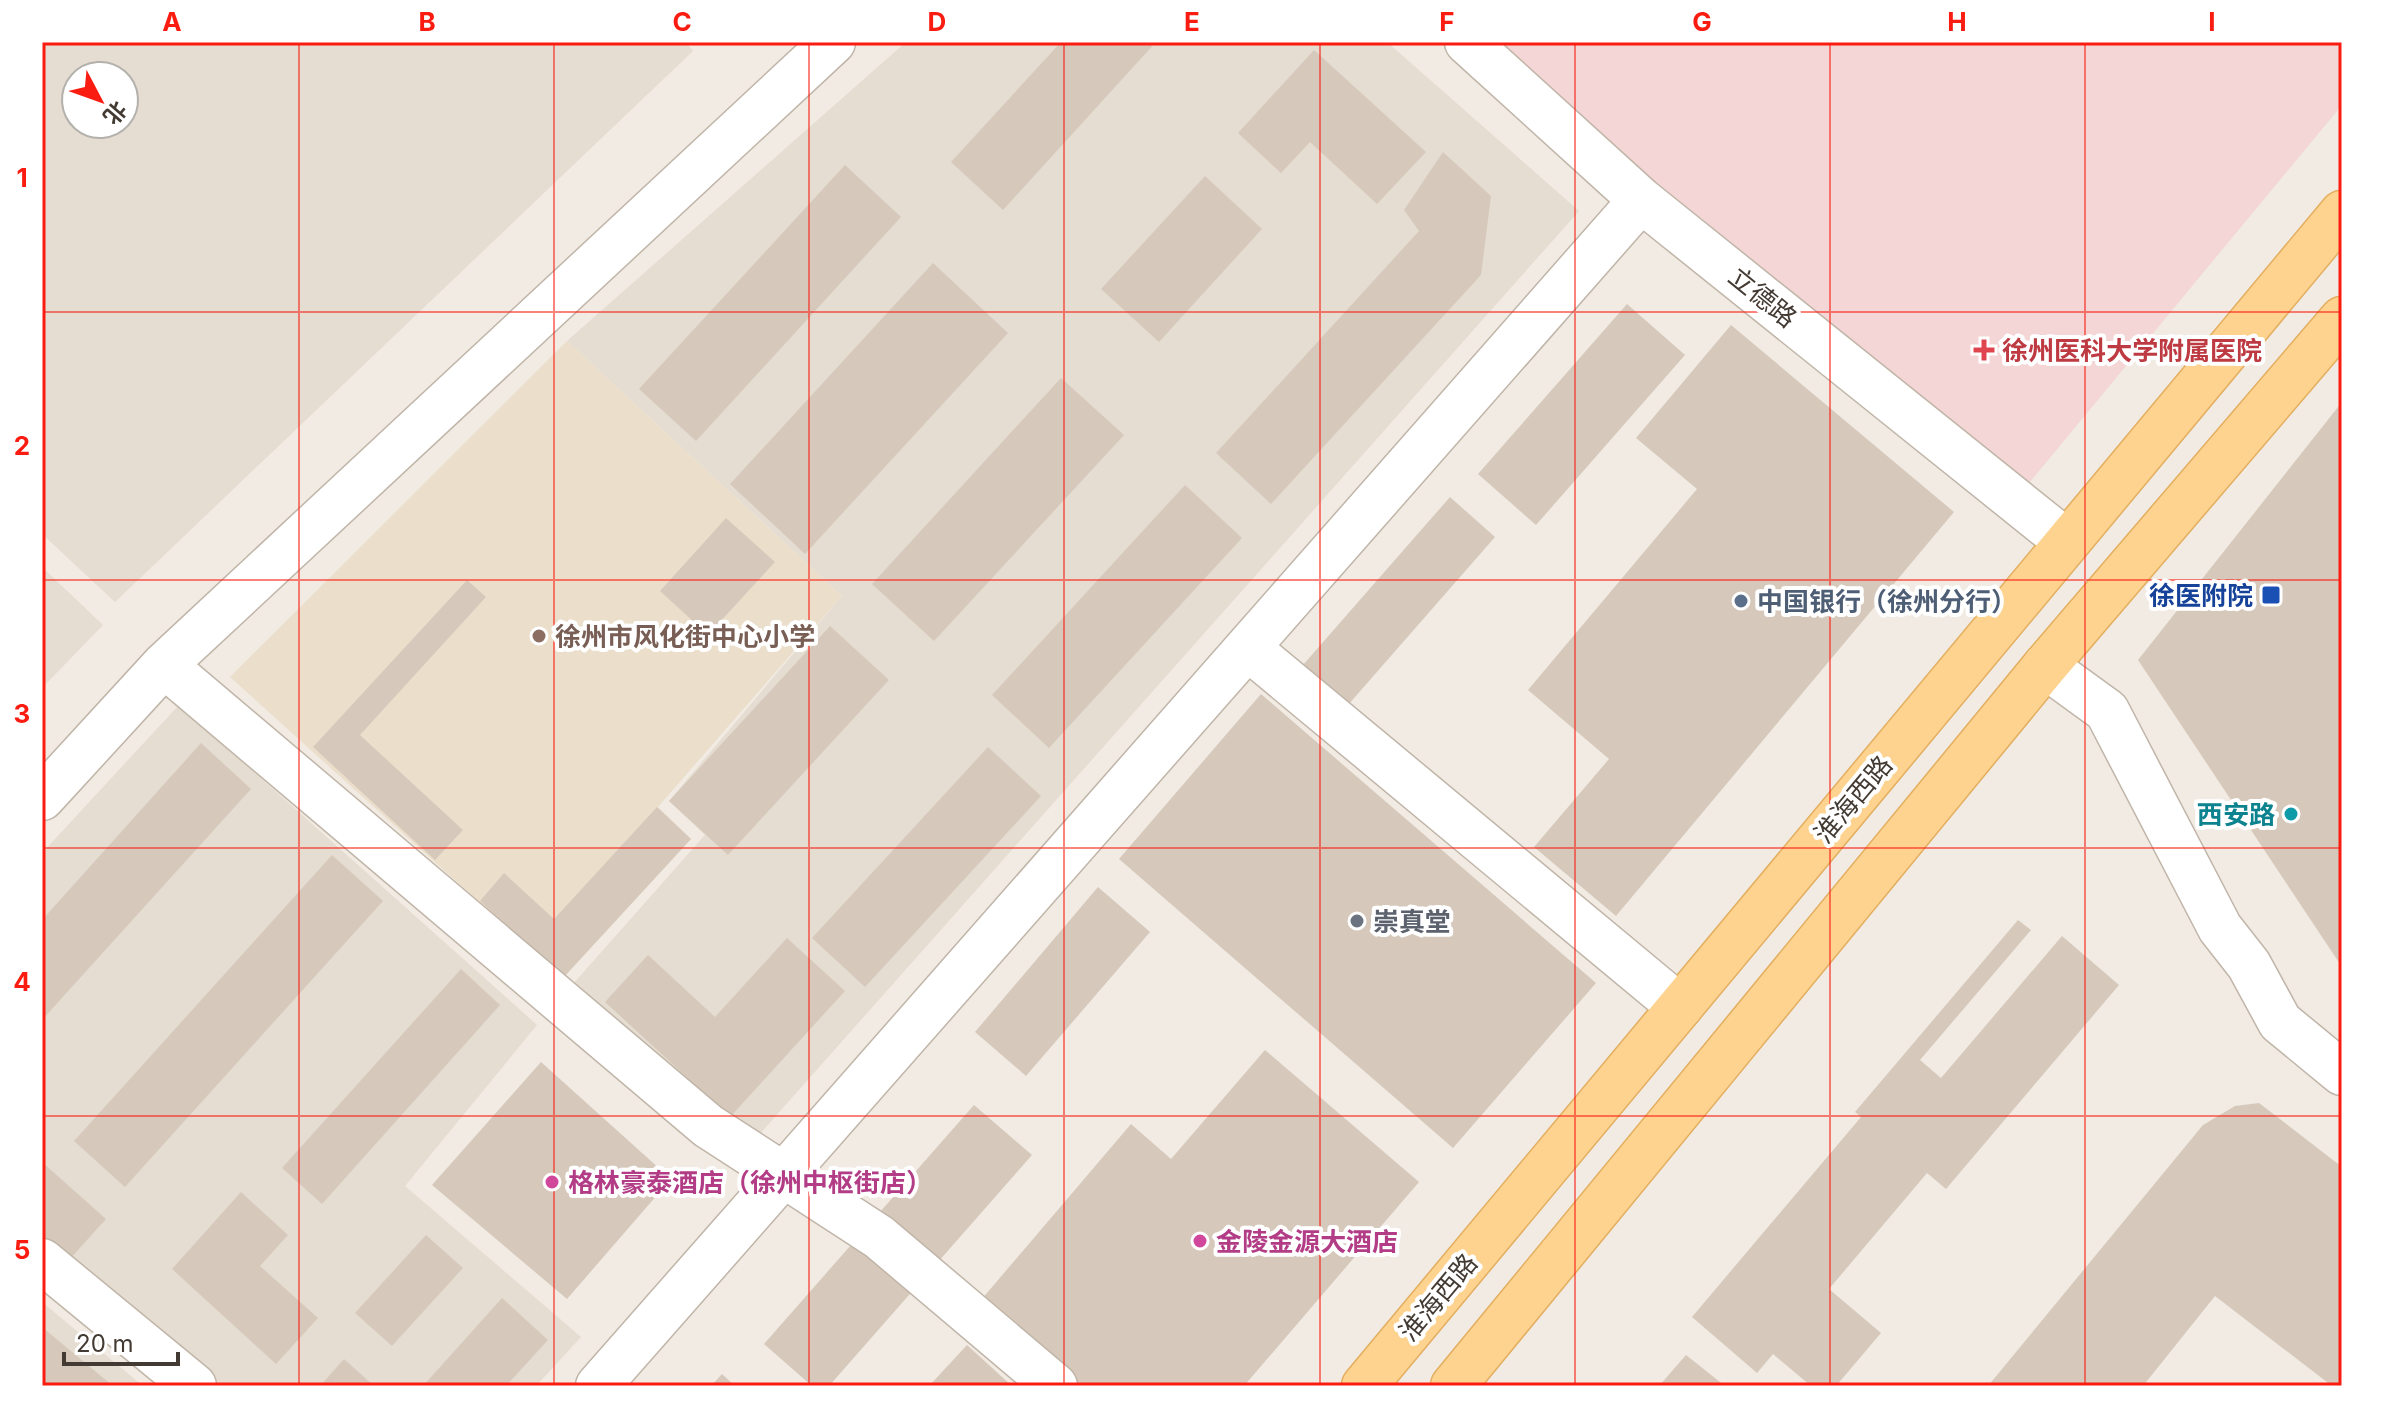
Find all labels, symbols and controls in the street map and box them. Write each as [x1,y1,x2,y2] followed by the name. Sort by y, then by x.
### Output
[162,6,182,37] text: A
[418,6,436,37] text: B
[672,6,692,37] text: C
[928,6,946,37] text: D
[1184,6,1200,37] text: E
[1439,6,1455,37] text: F
[1692,6,1712,37] text: G
[1947,6,1967,37] text: H
[2208,6,2216,37] text: I
[60,60,140,140] north arrow
[98,96,132,130] text: 北
[16,162,28,193] text: 1
[1723,260,1803,334] street label: 立德路
[2002,335,2262,366] place label: 徐州医科大学附属医院
[1973,339,1995,361] marker: 徐州医科大学附属医院
[14,430,30,461] text: 2
[2149,580,2253,611] place label: 徐医附院
[2260,584,2282,606] marker: 徐医附院
[1757,586,2017,617] place label: 中国银行（徐州分行）
[1732,592,1750,610] marker: 中国银行（徐州分行）
[555,621,815,652] place label: 徐州市风化街中心小学
[530,627,548,645] marker: 徐州市风化街中心小学
[14,698,30,729] text: 3
[1808,749,1898,849] street label: 淮海西路
[2197,799,2275,830] place label: 西安路
[2282,805,2300,823] marker: 西安路
[1373,906,1451,937] place label: 崇真堂
[1348,912,1366,930] marker: 崇真堂
[13,966,31,997] text: 4
[568,1167,932,1198] place label: 格林豪泰酒店（徐州中枢街店）
[543,1173,561,1191] marker: 格林豪泰酒店（徐州中枢街店）
[1216,1226,1398,1257] place label: 金陵金源大酒店
[1191,1232,1209,1250] marker: 金陵金源大酒店
[14,1234,30,1265] text: 5
[1393,1247,1483,1347] street label: 淮海西路
[64,1316,178,1366] scale bar
[76,1329,134,1358] text: 20 m

